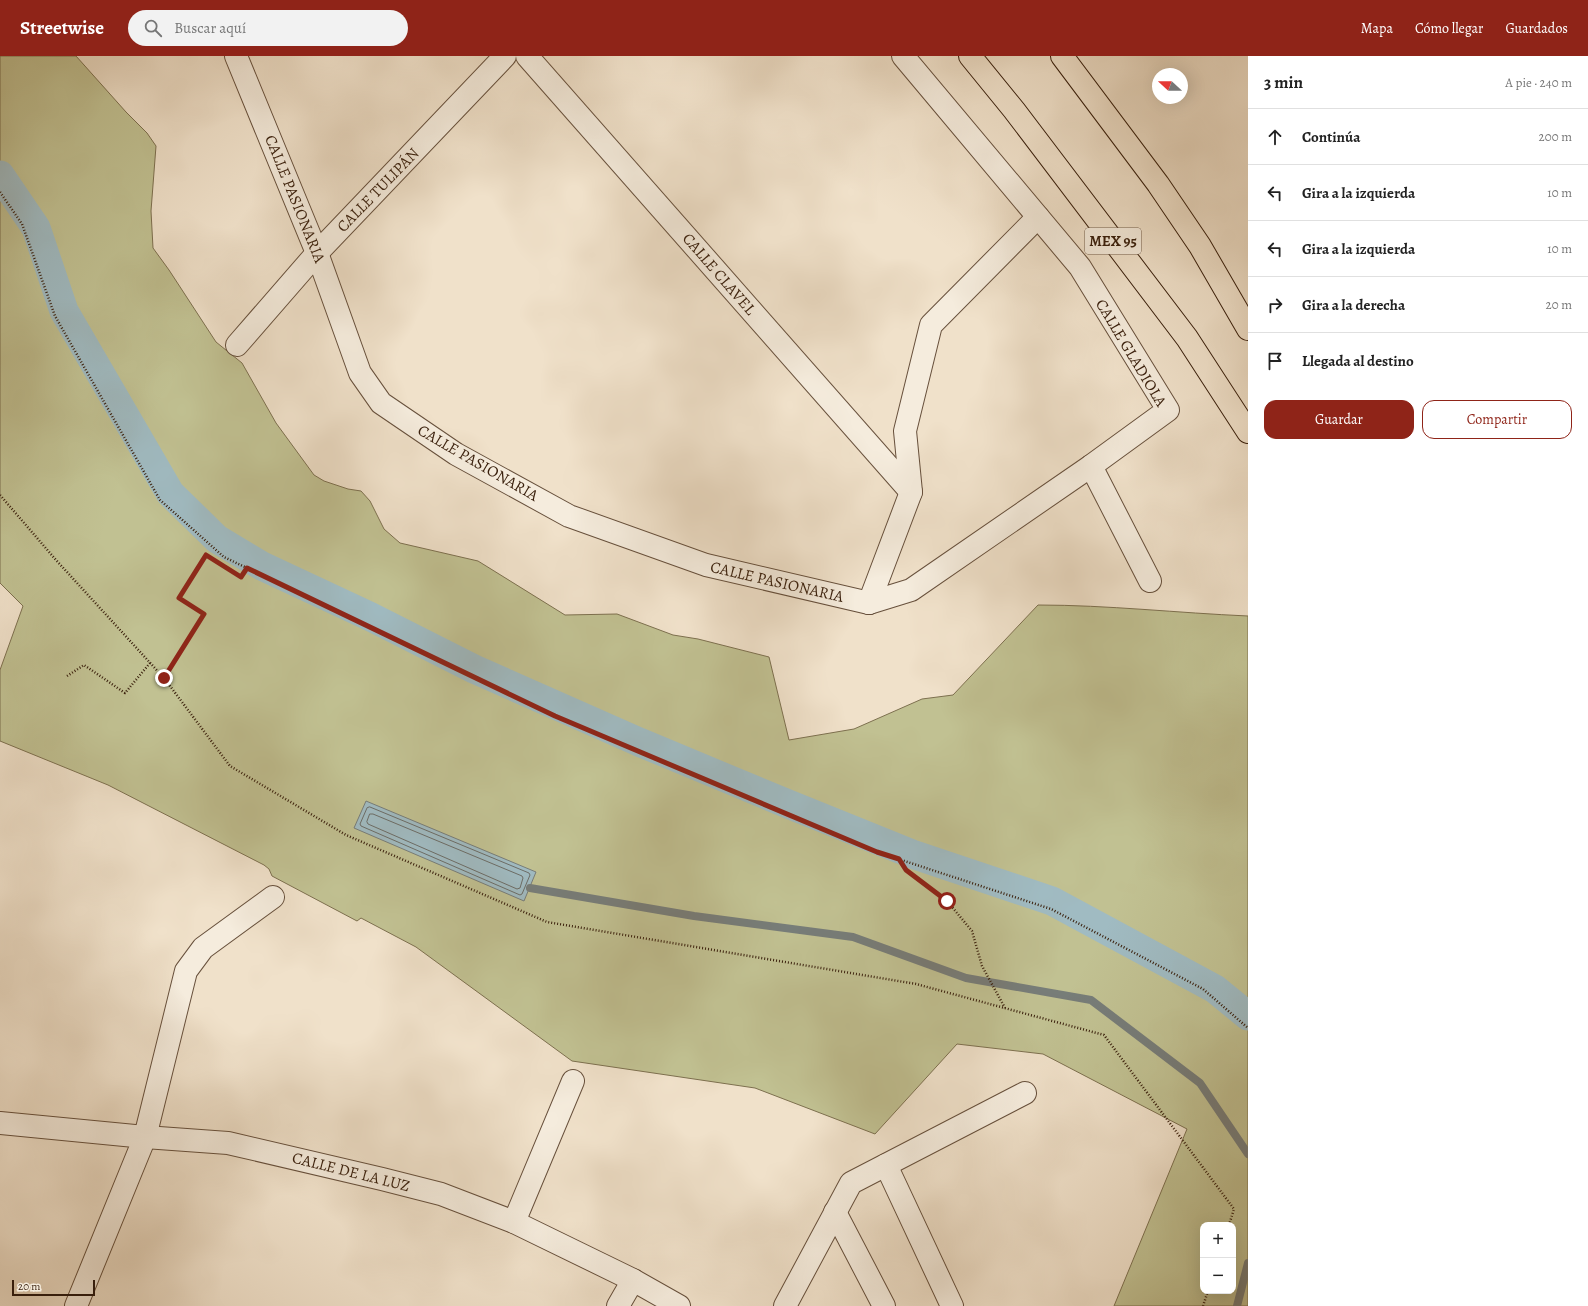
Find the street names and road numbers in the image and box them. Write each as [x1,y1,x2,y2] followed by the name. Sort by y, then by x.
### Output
[259,132,331,267] street label: CALLE PASIONARIA
[332,143,424,237] street label: CALLE TULIPÁN
[677,228,761,320] street label: CALLE CLAVEL
[1085,228,1141,254] road number: MEX 95
[1090,295,1172,412] street label: CALLE GLADIOLA
[414,419,543,507] street label: CALLE PASIONARIA
[708,556,846,608] street label: CALLE PASIONARIA
[290,1147,412,1197] street label: CALLE DE LA LUZ

